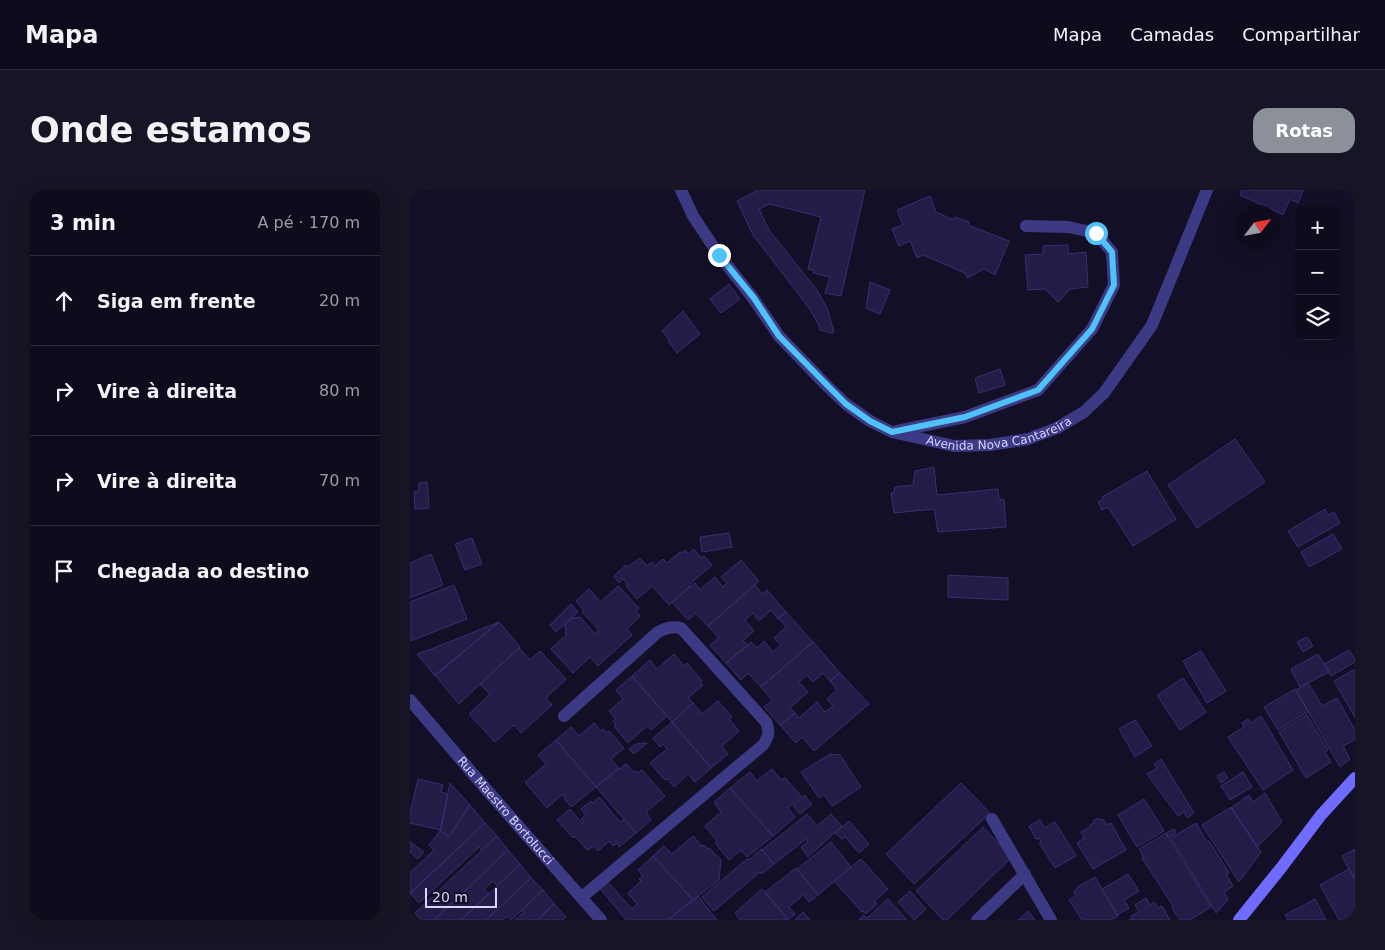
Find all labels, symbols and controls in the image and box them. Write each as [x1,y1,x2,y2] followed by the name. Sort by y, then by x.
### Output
[25,21,98,49] text: Mapa
[1053,24,1102,45] text: Mapa
[1130,24,1214,45] text: Camadas
[1242,24,1360,45] text: Compartilhar
[1253,108,1355,153] button: Rotas
[30,110,312,150] text: Onde estamos
[1235,205,1280,250] north arrow
[1295,205,1340,340] map controls
[1295,205,1340,250] button: +
[50,211,116,235] text: 3 min
[258,213,360,232] text: A pé · 170 m
[1085,222,1108,245] route start
[708,244,731,267] route end
[1295,250,1340,295] button: −
[50,287,78,315] icon: ahead
[97,290,256,312] text: Siga em frente
[319,291,360,310] text: 20 m
[1295,295,1340,340] button: layers
[50,377,78,405] icon: right
[97,380,237,402] text: Vire à direita
[319,381,360,400] text: 80 m
[925,414,1074,453] street label: Avenida Nova Cantareira
[50,467,78,495] icon: right
[97,470,237,492] text: Vire à direita
[319,471,360,490] text: 70 m
[50,557,78,585] icon: arrive
[97,560,309,582] text: Chegada ao destino
[454,754,556,867] street label: Rua Maestro Bortolucci
[425,885,498,908] scale bar
[432,889,468,905] text: 20 m

